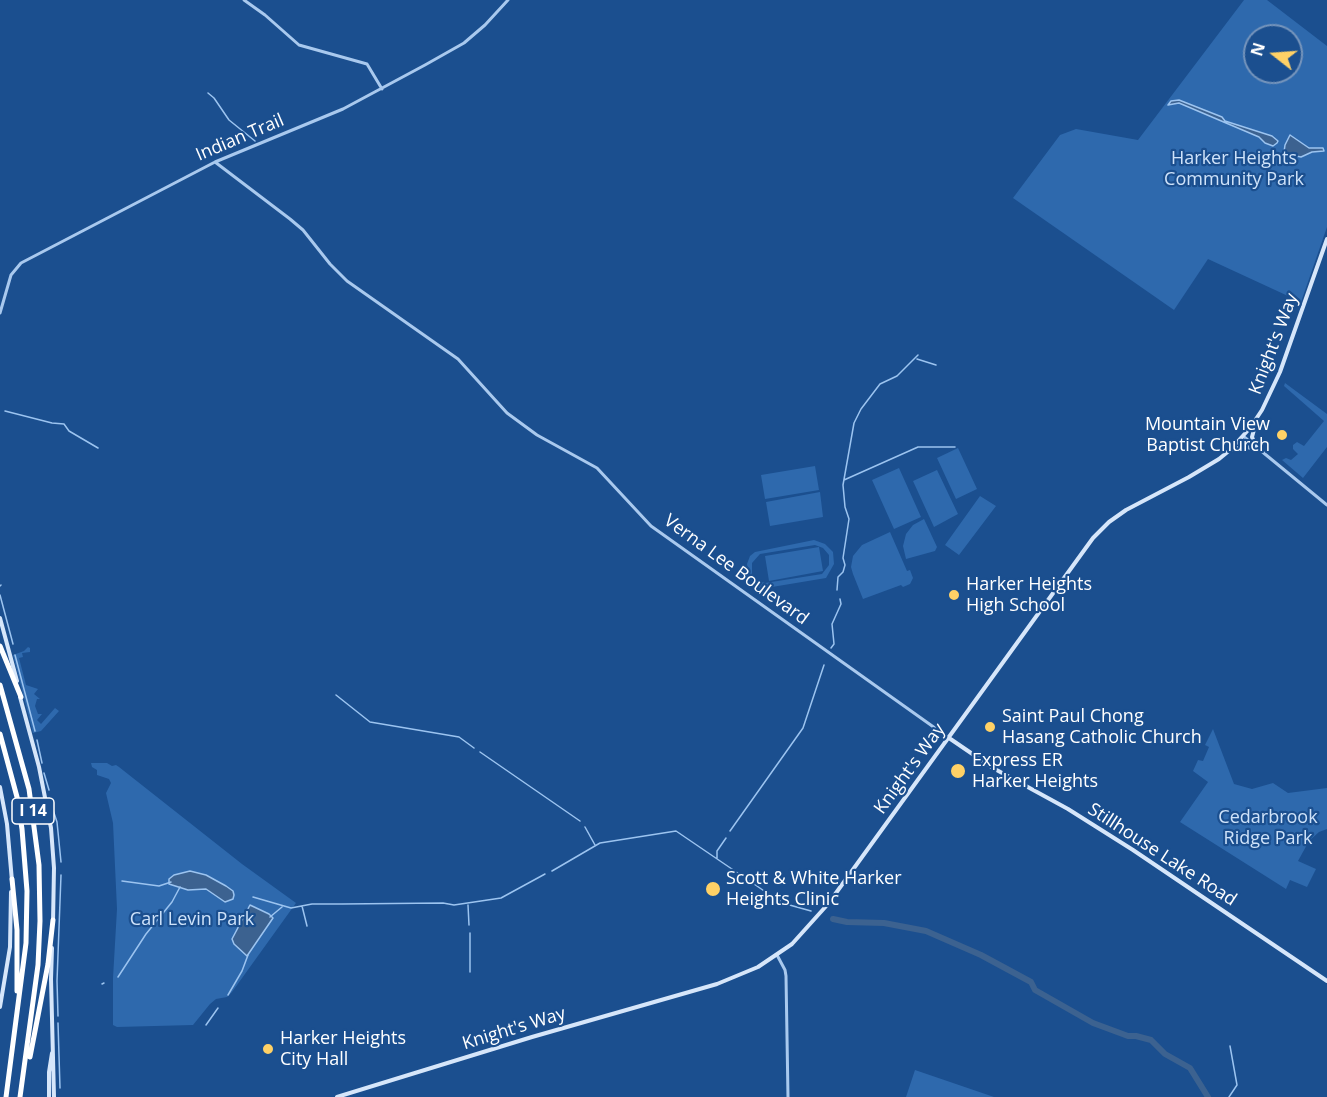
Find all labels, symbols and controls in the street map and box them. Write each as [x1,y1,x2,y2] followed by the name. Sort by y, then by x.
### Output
[1243,24,1303,84] north arrow
[1245,40,1270,59] text: N
[193,110,287,166] street label: Indian Trail
[1164,148,1304,190] park label: Harker Heights Community Park
[1245,290,1303,398] street label: Knight's Way
[1145,414,1270,456] place label: Mountain View Baptist Church
[1275,428,1289,442] marker: Mountain View Baptist Church
[659,510,813,630] street label: Verna Lee Boulevard
[966,574,1092,616] place label: Harker Heights High School
[947,588,961,602] marker: Harker Heights High School
[1002,706,1202,748] place label: Saint Paul Chong Hasang Catholic Church
[870,720,950,818] street label: Knight's Way
[983,720,997,734] marker: Saint Paul Chong Hasang Catholic Church
[972,750,1098,792] place label: Express ER Harker Heights
[949,762,967,780] marker: Express ER Harker Heights
[12,798,54,824] road number: I 14
[1084,799,1240,911] street label: Stillhouse Lake Road
[1218,807,1318,850] park label: Cedarbrook Ridge Park
[726,868,902,910] place label: Scott & White Harker Heights Clinic
[704,880,722,898] marker: Scott & White Harker Heights Clinic
[130,909,254,931] park label: Carl Levin Park
[460,1003,568,1055] street label: Knight's Way
[280,1028,406,1070] place label: Harker Heights City Hall
[261,1042,275,1056] marker: Harker Heights City Hall

